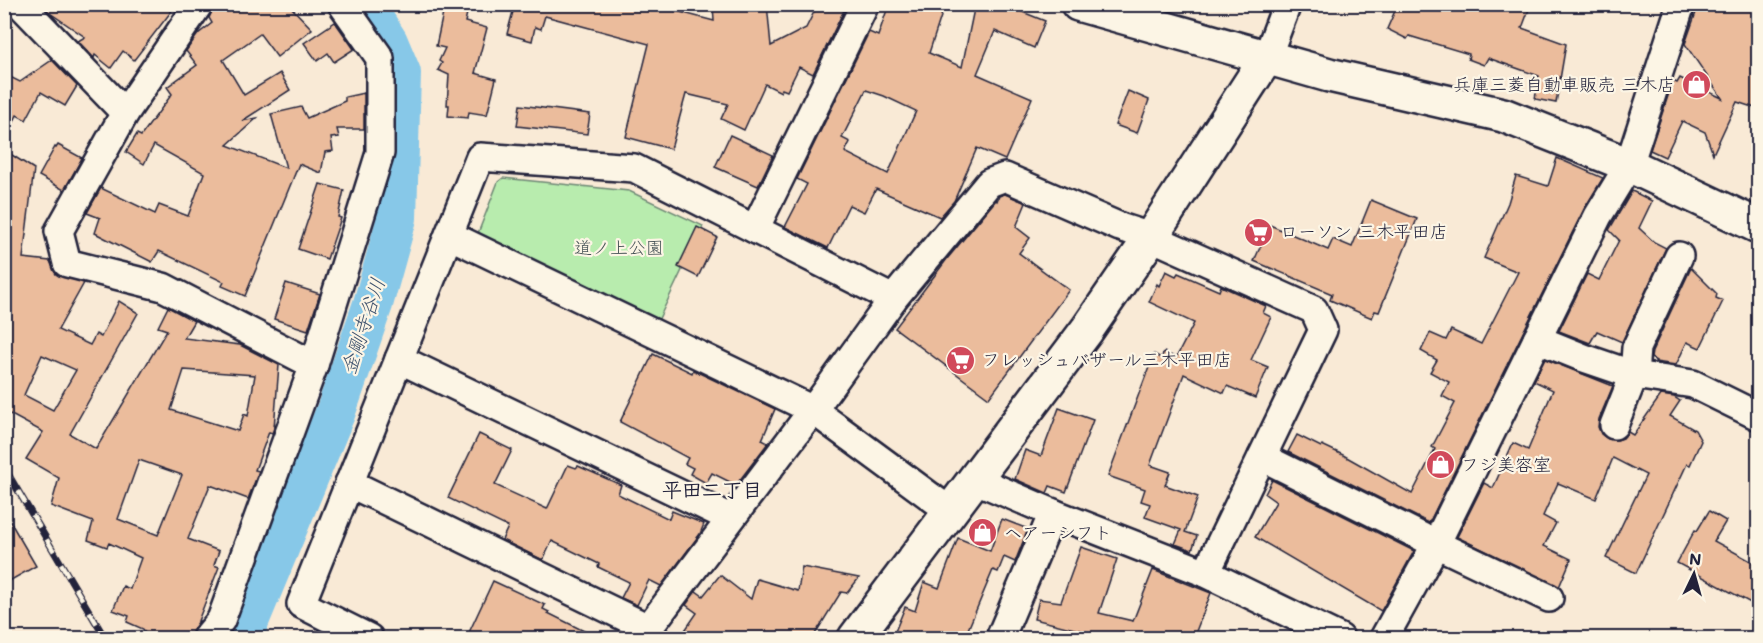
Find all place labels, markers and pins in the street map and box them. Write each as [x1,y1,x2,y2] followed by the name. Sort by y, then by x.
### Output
[1680,69,1712,101] shop icon: 兵庫三菱自動車販売 三木店
[1453,72,1675,96] place label: 兵庫三菱自動車販売 三木店
[1243,216,1275,248] supermarket icon: ローソン 三木平田店
[1280,219,1448,243] place label: ローソン 三木平田店
[945,344,977,376] supermarket icon: フレッシュバザール三木平田店
[982,347,1232,371] place label: フレッシュバザール三木平田店
[1424,449,1456,481] shop icon: フジ美容室
[1461,452,1551,476] place label: フジ美容室
[967,517,999,549] shop icon: ヘアーシフト
[1004,520,1112,544] place label: ヘアーシフト

